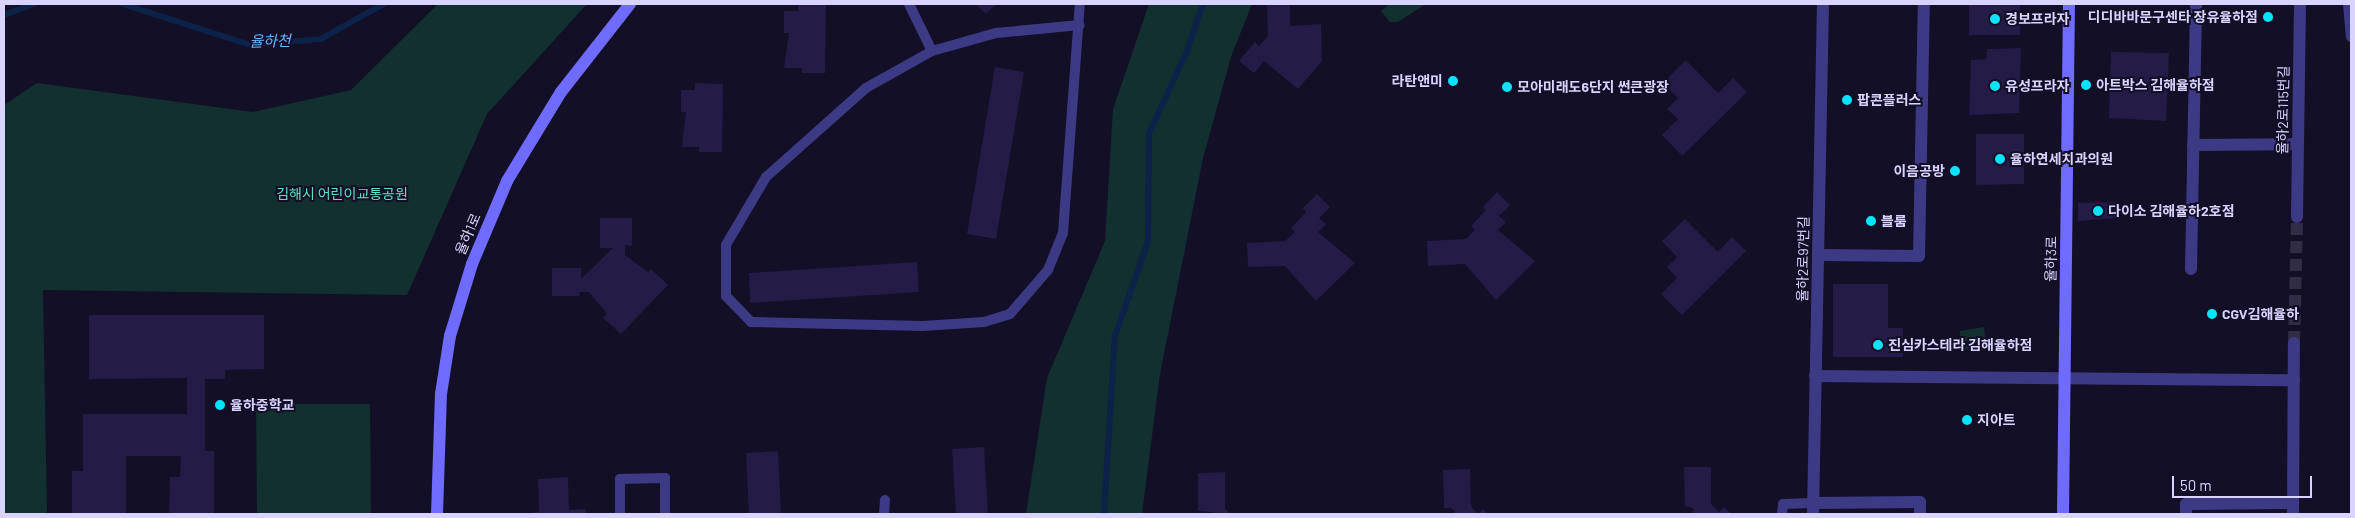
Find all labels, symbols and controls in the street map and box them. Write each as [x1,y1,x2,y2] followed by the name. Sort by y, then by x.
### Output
[2088,9,2258,25] place label: 디디바바문구센타 장유율하점
[2005,11,2069,27] place label: 경보프라자
[2262,11,2274,23] marker: 디디바바문구센타 장유율하점
[1989,13,2001,25] marker: 경보프라자
[249,32,291,50] water label: 율하천
[2274,65,2292,155] street label: 율하2로115번길
[1391,73,1443,89] place label: 라탄앤미
[1447,75,1459,87] marker: 라탄앤미
[2096,77,2215,93] place label: 아트박스 김해율하점
[2005,78,2069,94] place label: 유성프라자
[1517,79,1669,95] place label: 모아미래도6단지 썬큰광장
[2080,79,2092,91] marker: 아트박스 김해율하점
[1989,80,2001,92] marker: 유성프라자
[1501,81,1513,93] marker: 모아미래도6단지 썬큰광장
[1857,92,1921,108] place label: 팝콘플러스
[1841,94,1853,106] marker: 팝콘플러스
[2010,151,2113,167] place label: 율하연세치과의원
[1994,153,2006,165] marker: 율하연세치과의원
[1893,163,1945,179] place label: 이음공방
[1949,165,1961,177] marker: 이음공방
[276,186,408,202] park label: 김해시 어린이교통공원
[2108,203,2235,219] place label: 다이소 김해율하2호점
[2092,205,2104,217] marker: 다이소 김해율하2호점
[452,211,484,257] street label: 율하1로
[1881,213,1907,229] place label: 블룸
[1865,215,1877,227] marker: 블룸
[1794,216,1812,302] street label: 율하2로97번길
[2042,236,2060,282] street label: 율하3로
[2222,306,2299,322] place label: CGV김해율하
[2206,308,2218,320] marker: CGV김해율하
[1888,337,2032,353] place label: 진심카스테라 김해율하점
[1872,339,1884,351] marker: 진심카스테라 김해율하점
[230,397,294,413] place label: 율하중학교
[214,399,226,411] marker: 율하중학교
[1977,412,2016,428] place label: 지아트
[1961,414,1973,426] marker: 지아트
[2175,466,2315,498] scale bar
[2180,476,2212,494] text: 50 m

